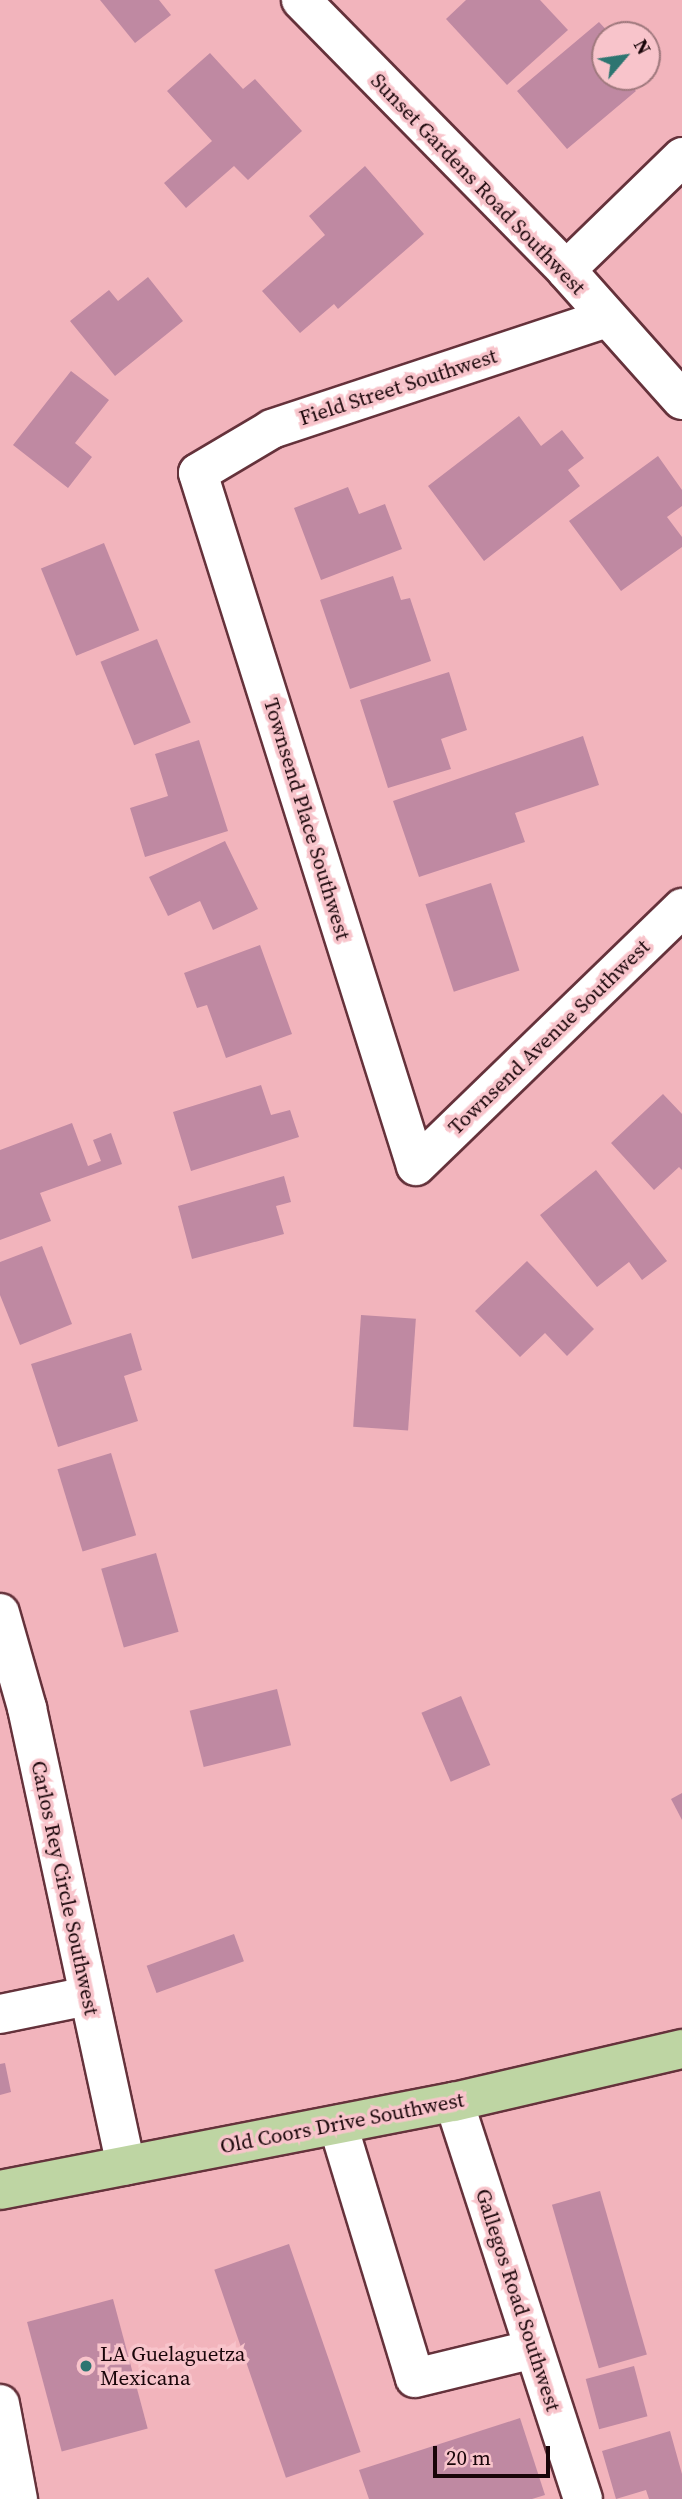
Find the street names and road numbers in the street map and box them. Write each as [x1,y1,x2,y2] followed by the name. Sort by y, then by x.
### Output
[365,68,591,300] street label: Sunset Gardens Road Southwest
[296,343,500,431] street label: Field Street Southwest
[258,695,356,943] street label: Townsend Place Southwest
[443,934,655,1140] street label: Townsend Avenue Southwest
[26,1759,104,2017] street label: Carlos Rey Circle Southwest
[218,2087,466,2159] street label: Old Coors Drive Southwest
[470,2186,566,2414] street label: Gallegos Road Southwest

